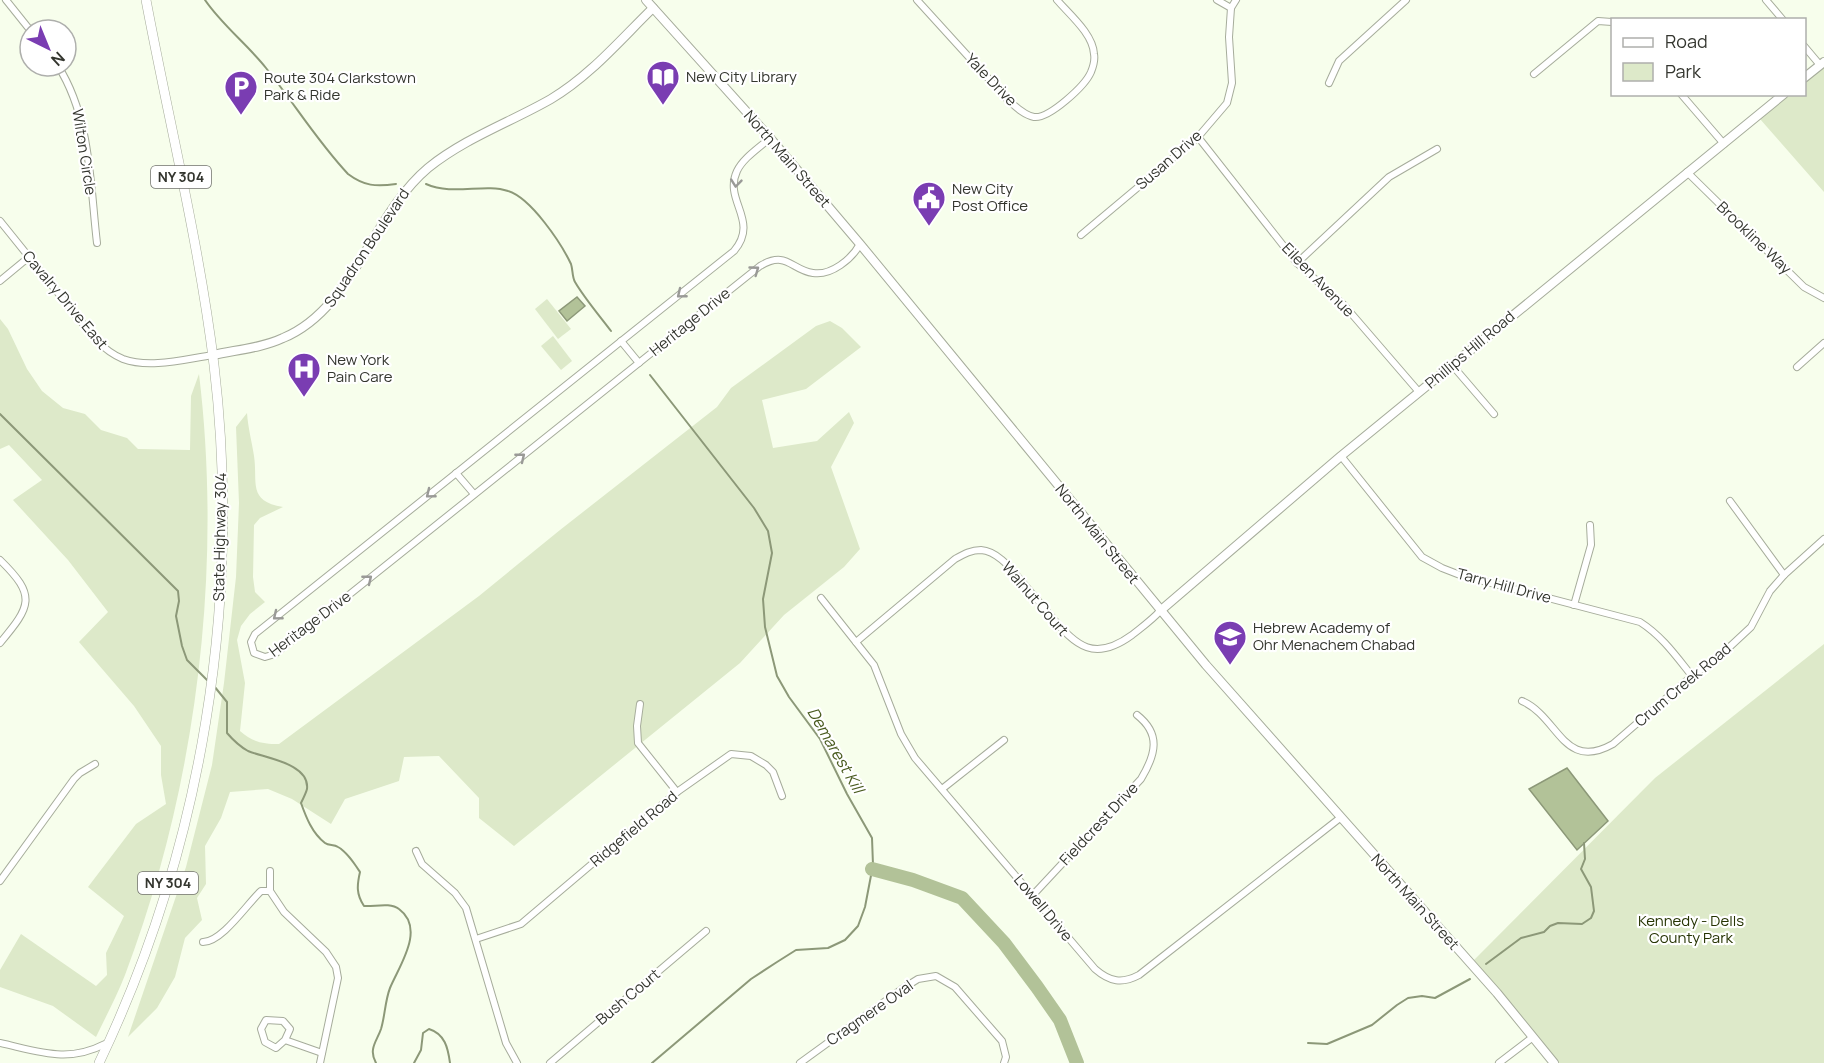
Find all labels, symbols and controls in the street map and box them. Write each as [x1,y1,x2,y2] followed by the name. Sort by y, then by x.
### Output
[18,18,78,78] north arrow
[1611,18,1806,96] legend
[1665,29,1708,53] text: Road
[47,47,70,71] text: N
[961,49,1022,111] street label: Yale Drive
[645,59,681,106] library icon: New City Library
[1665,59,1702,83] text: Park
[686,66,797,87] place label: New City Library
[264,67,416,105] place label: Route 304 Clarkstown Park & Ride
[223,69,259,116] parking icon: Route 304 Clarkstown Park & Ride
[739,105,836,212] street label: North Main Street
[67,107,102,197] street label: Wilton Circle
[1131,125,1206,194] street label: Susan Drive
[151,166,211,188] road number: NY 304
[730,178,743,187] one-way arrow
[952,178,1028,216] place label: New City Post Office
[911,180,947,227] public building icon: New City Post Office
[319,184,414,311] street label: Squadron Boulevard
[1712,197,1796,279] street label: Brookline Way
[1277,238,1359,322] street label: Eileen Avenue
[18,246,113,353] street label: Cavalry Drive East
[749,266,760,277] one-way arrow
[645,282,735,361] street label: Heritage Drive
[676,286,687,297] one-way arrow
[1420,306,1519,393] street label: Phillips Hill Road
[327,349,393,387] place label: New York Pain Care
[286,351,322,398] hospital icon: New York Pain Care
[514,454,525,465] one-way arrow
[208,472,231,602] street label: State Highway 304
[1051,479,1144,588] street label: North Main Street
[426,487,437,498] one-way arrow
[997,557,1073,640] street label: Walnut Court
[1455,563,1554,608] street label: Tarry Hill Drive
[361,575,372,586] one-way arrow
[264,586,355,661] street label: Heritage Drive
[273,608,284,619] one-way arrow
[1253,617,1415,655] place label: Hebrew Academy of Ohr Menachem Chabad
[1212,619,1248,666] school or university icon: Hebrew Academy of Ohr Menachem Chabad
[1630,638,1736,731] street label: Crum Creek Road
[802,703,871,799] water label: Demarest Kill
[1055,777,1143,870] street label: Fieldcrest Drive
[585,786,682,871] street label: Ridgefield Road
[1366,849,1464,954] street label: North Main Street
[1009,870,1078,946] street label: Lowell Drive
[138,872,198,894] road number: NY 304
[1638,910,1744,948] park label: Kennedy - Dells County Park
[591,964,664,1030] street label: Bush Court
[822,975,917,1050] street label: Cragmere Oval

